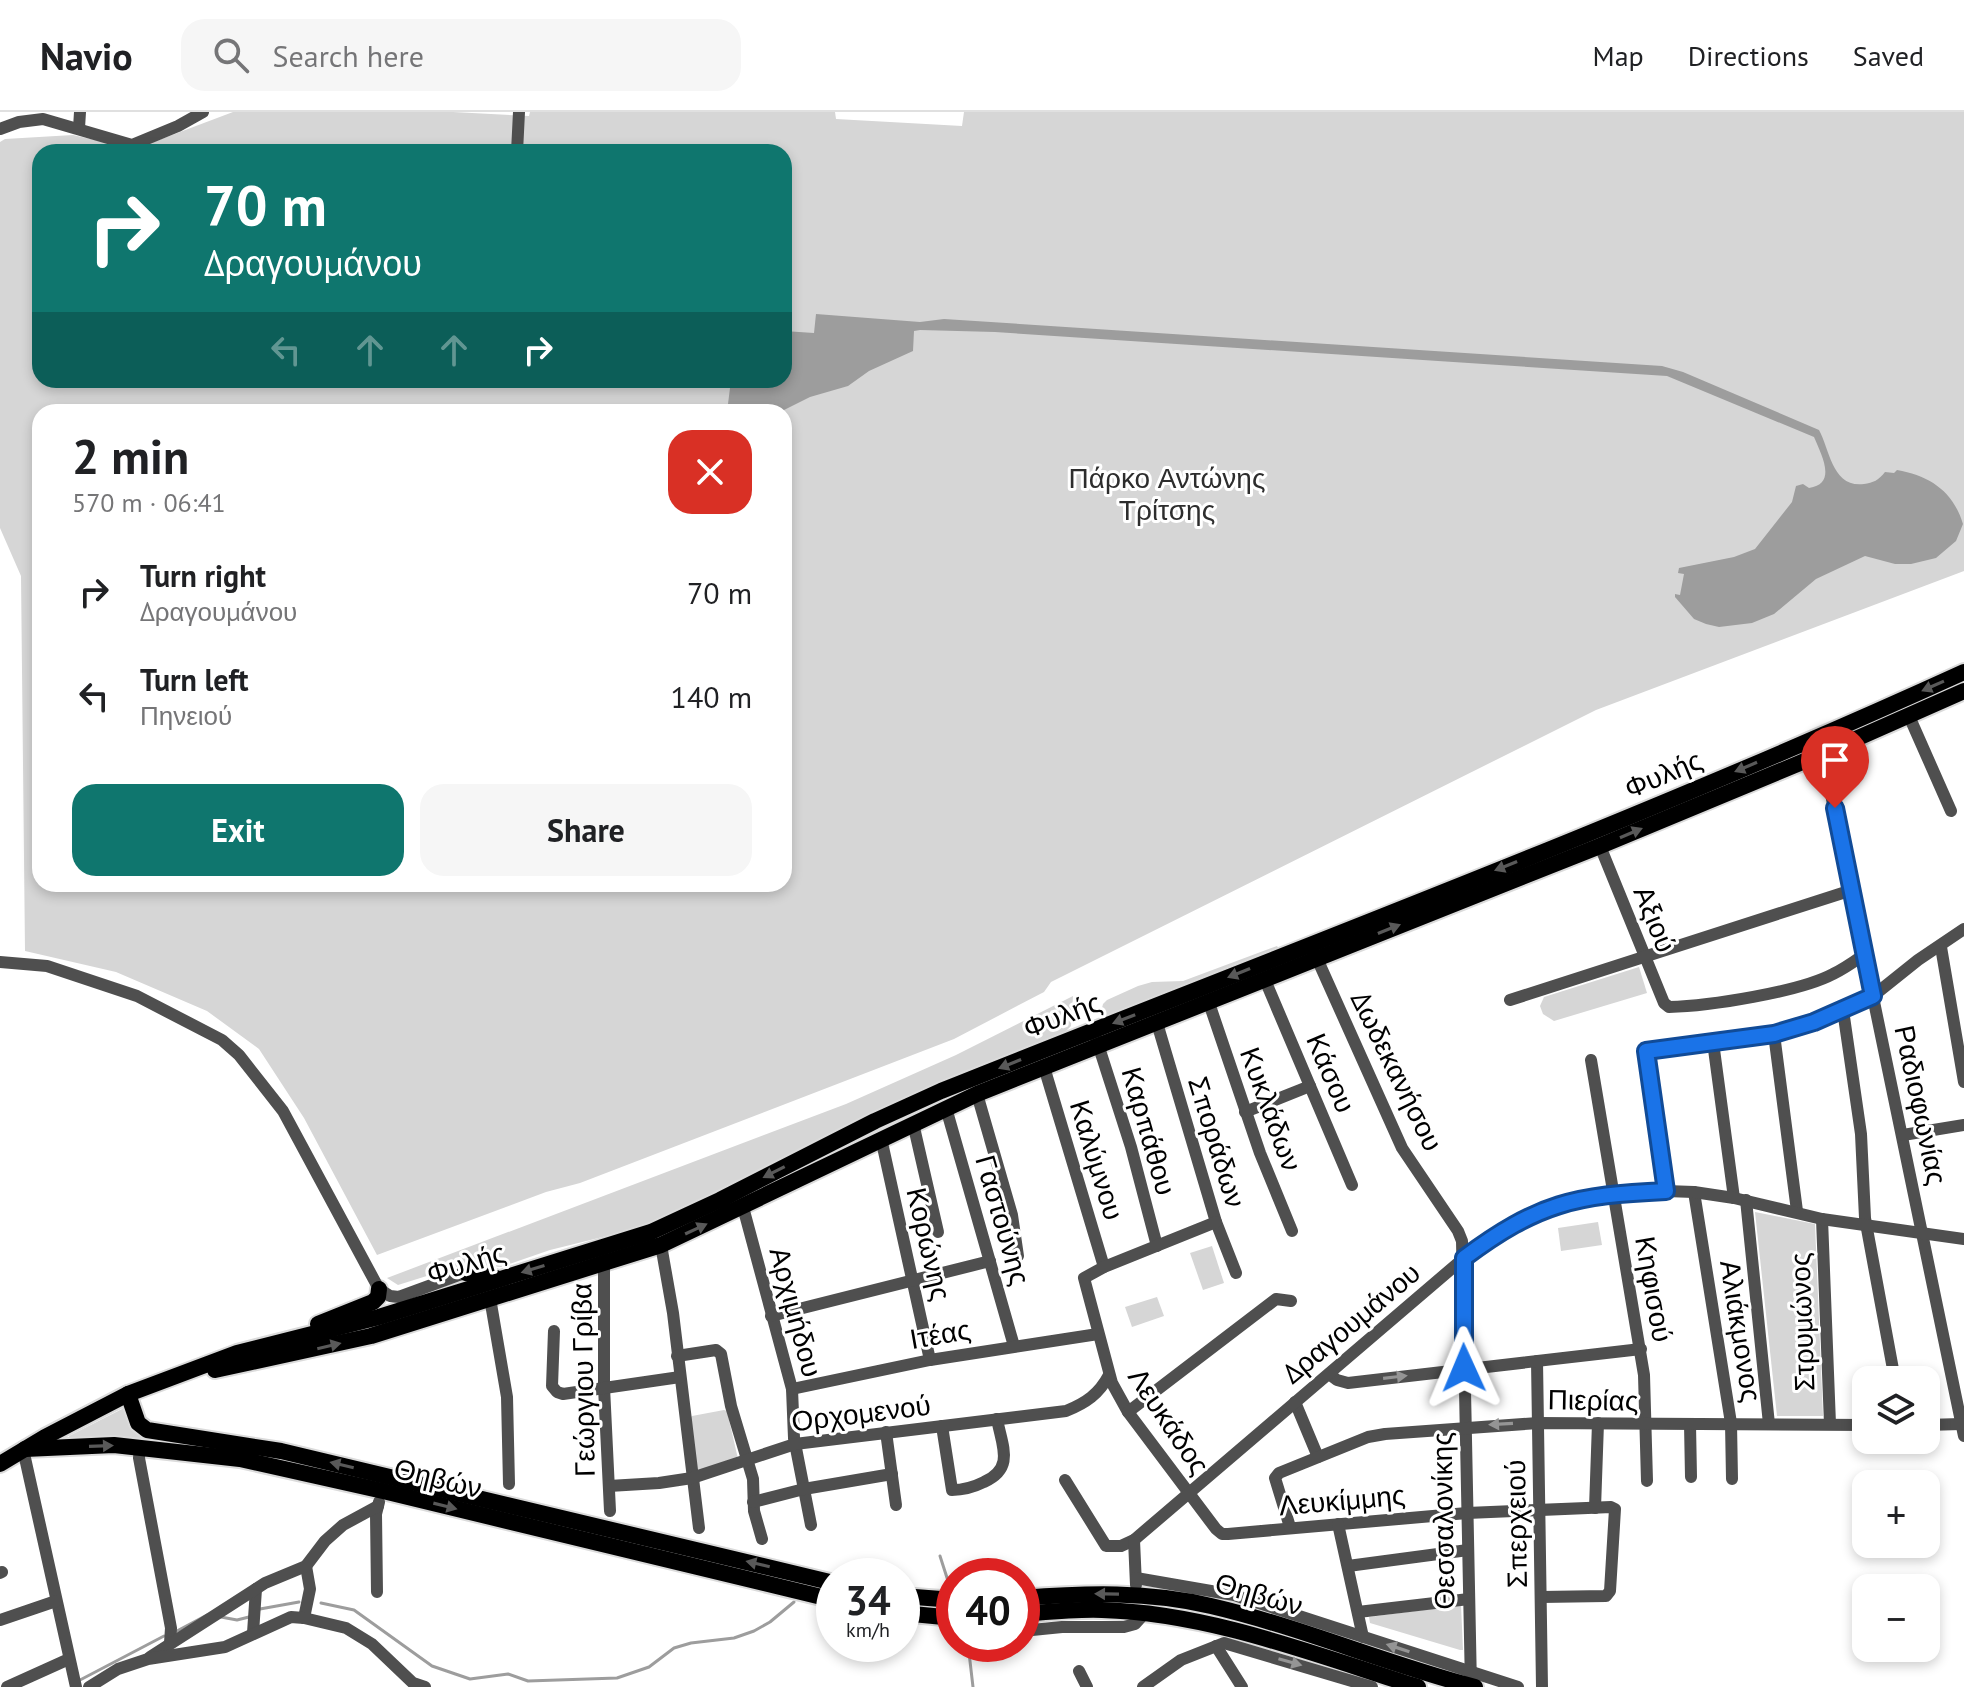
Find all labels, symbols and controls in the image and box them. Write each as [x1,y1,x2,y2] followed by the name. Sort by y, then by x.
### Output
[181,19,741,91] search box
[40,31,133,80] text: Navio
[209,33,253,77] icon: search
[273,36,424,75] text: Search here
[1593,37,1644,74] text: Map
[1688,37,1809,74] text: Directions
[1853,37,1924,74] text: Saved
[204,169,327,241] text: 70 m
[72,176,176,280] icon: right
[204,239,422,286] text: Δραγουμάνου
[264,328,308,372] icon: left
[348,328,392,372] icon: ahead
[432,328,476,372] icon: ahead
[516,328,560,372] icon: right
[72,425,189,487] text: 2 min
[668,430,752,514] button: close
[1069,459,1265,528] park label: Πάρκο Αντώνης Τρίτσης
[72,486,226,519] text: 570 m · 06:41
[140,556,266,595] text: Turn right
[72,570,116,614] icon: right
[687,573,752,612] text: 70 m
[140,595,297,628] text: Δραγουμάνου
[140,660,248,699] text: Turn left
[72,674,116,718] icon: left
[671,677,752,716] text: 140 m
[1921,679,1944,693] one-way arrow
[140,699,232,732] text: Πηνειού
[1801,726,1869,808] pin
[1813,738,1857,782] icon: arrive
[1618,741,1707,806] street label: Φυλής
[1734,761,1758,774] one-way arrow
[72,784,404,876] button: Exit
[420,784,752,876] button: Share
[1619,826,1643,839] one-way arrow
[1494,860,1518,873] one-way arrow
[1626,880,1685,957] street label: Αξιού
[1377,923,1401,936] one-way arrow
[1227,967,1251,980] one-way arrow
[1018,983,1106,1046] street label: Φυλής
[1343,985,1452,1157] street label: Δωδεκανήσου
[1112,1013,1136,1026] one-way arrow
[1887,1022,1956,1188] street label: Ραδιοφωνίας
[1298,1028,1365,1118] street label: Κάσου
[1232,1042,1311,1176] street label: Κυκλάδων
[998,1057,1022,1070] one-way arrow
[1114,1062,1185,1199] street label: Καρπάθου
[1180,1072,1255,1212] street label: Σποράδων
[1062,1095,1133,1224] street label: Καλύμνου
[967,1151,1040,1289] street label: Γαστούνης
[762,1166,785,1179] one-way arrow
[899,1184,960,1304] street label: Κορώνης
[685,1222,708,1236] one-way arrow
[422,1233,510,1292] street label: Φυλής
[1627,1233,1682,1345] street label: Κηφισού
[761,1243,832,1381] street label: Αρχιμήδου
[1781,1252,1822,1392] street label: Στρυμώνος
[1274,1254,1427,1391] street label: Δραγουμάνου
[1712,1257,1771,1405] street label: Αλιάκμονος
[521,1263,545,1276] one-way arrow
[562,1283,603,1477] street label: Γεώργιου Γρίβα
[907,1310,973,1357] street label: Ιτέας
[1422,1326,1506,1410] position arrow
[316,1339,341,1352] one-way arrow
[1120,1360,1219,1481] street label: Λευκάδος
[1852,1366,1940,1662] map controls
[1852,1366,1940,1454] button: layers
[1383,1371,1408,1384] one-way arrow
[1547,1380,1639,1419] street label: Πιερίας
[789,1386,933,1439] street label: Ορχομενού
[1488,1418,1513,1431] one-way arrow
[1422,1432,1463,1610] street label: Θεσσαλονίκης
[89,1439,114,1452] one-way arrow
[390,1449,486,1506] street label: Θηβών
[329,1458,354,1471] one-way arrow
[1496,1459,1535,1589] street label: Σπερχειού
[1852,1470,1940,1558] button: +
[1277,1476,1407,1523] street label: Λευκίμμης
[432,1501,457,1513] one-way arrow
[746,1558,771,1570] one-way arrow
[936,1558,1040,1662] speed limit sign: 40
[1211,1563,1307,1624] street label: Θηβών
[845,1574,891,1626] text: 34
[1852,1574,1940,1662] button: −
[1094,1588,1119,1600] one-way arrow
[846,1617,890,1643] text: km/h
[1385,1641,1409,1654] one-way arrow
[1278,1656,1302,1669] one-way arrow

